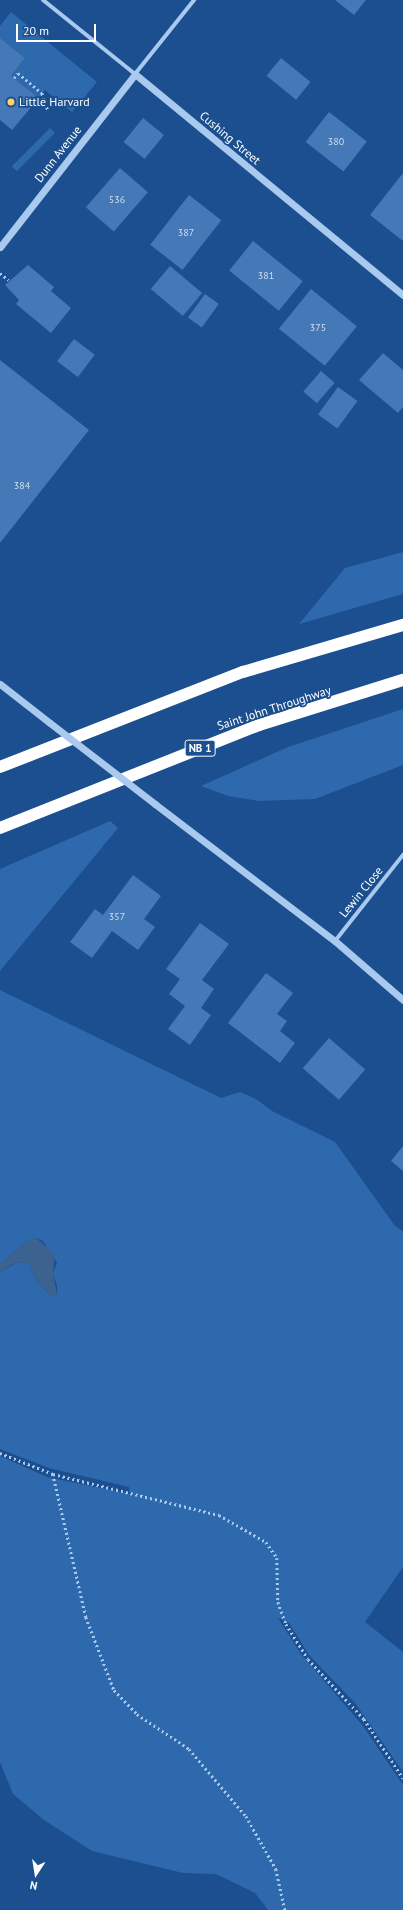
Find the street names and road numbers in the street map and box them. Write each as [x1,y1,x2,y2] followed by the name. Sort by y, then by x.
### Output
[197,108,263,168] street label: Cushing Street
[31,123,85,185] street label: Dunn Avenue
[215,683,333,733] street label: Saint John Throughway
[184,739,216,757] road number: NB 1
[336,864,386,920] street label: Lewin Close

